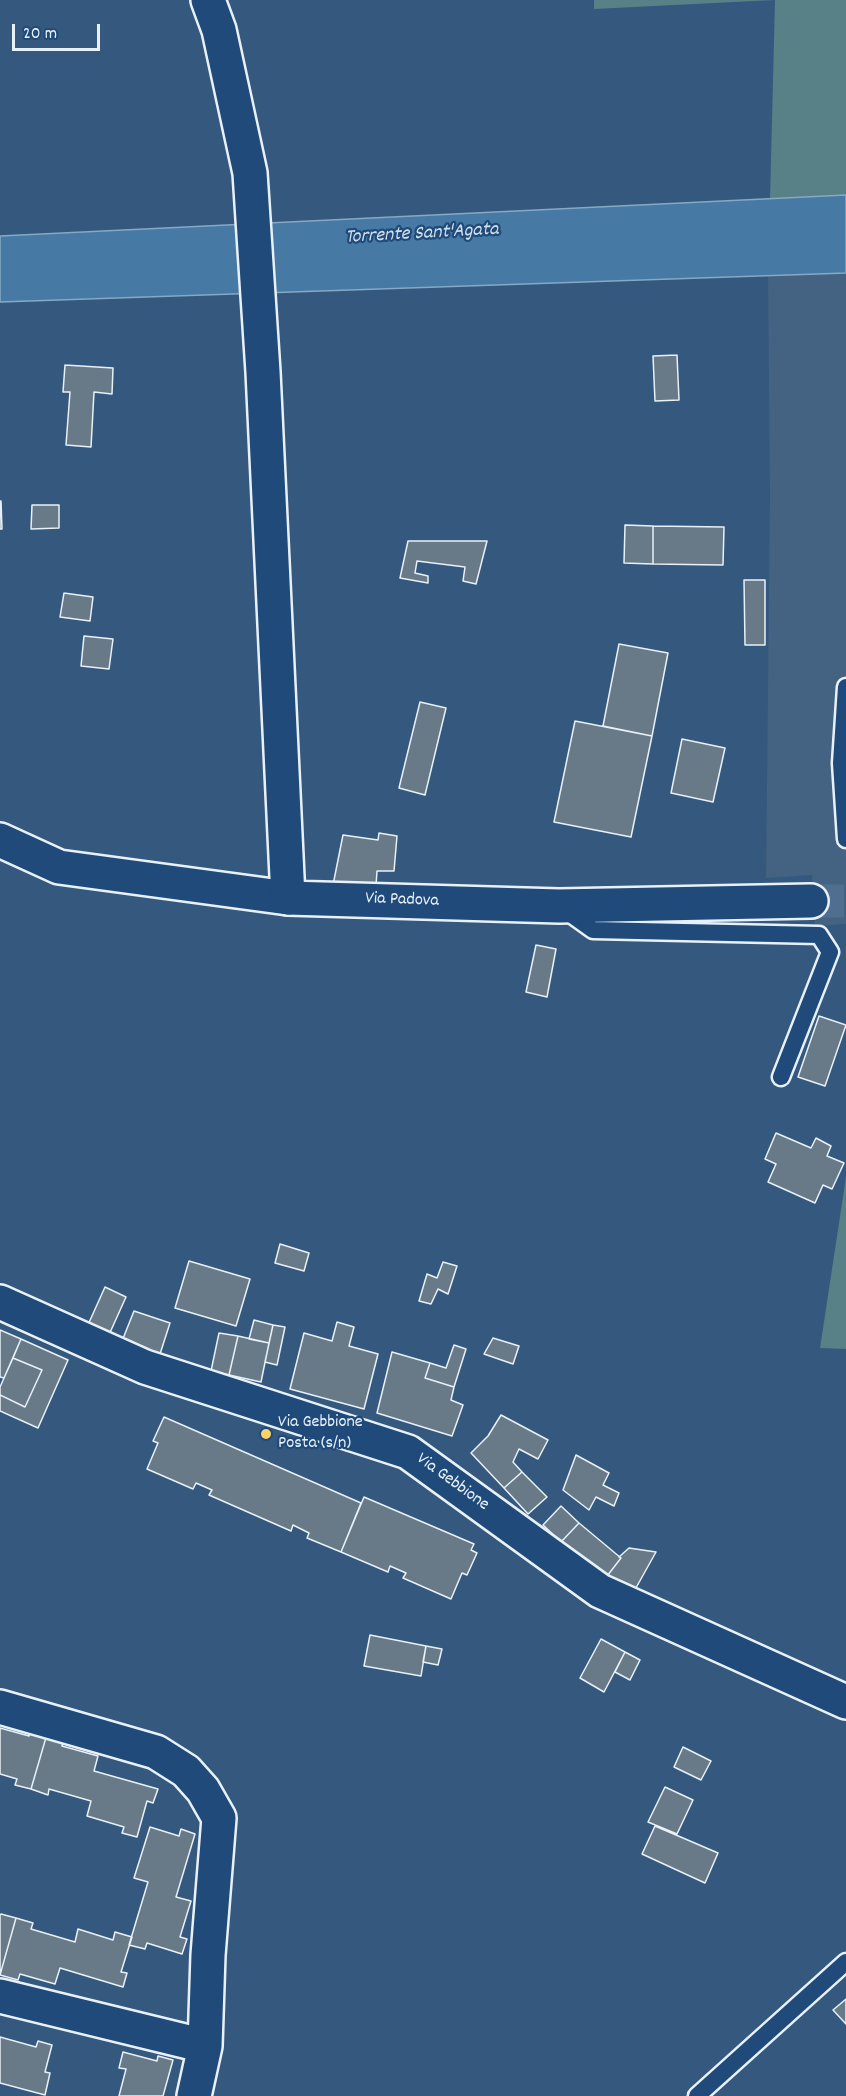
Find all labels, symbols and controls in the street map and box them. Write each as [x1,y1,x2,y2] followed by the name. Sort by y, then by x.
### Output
[15,12,104,50] scale bar
[23,22,57,47] text: 20 m
[345,219,499,251] water label: Torrente Sant'Agata
[365,889,439,913] street label: Via Padova
[278,1413,363,1456] place label: Via Gebbione Posta (s/n)
[259,1427,273,1441] marker: Via Gebbione Posta (s/n)
[411,1449,493,1517] street label: Via Gebbione

